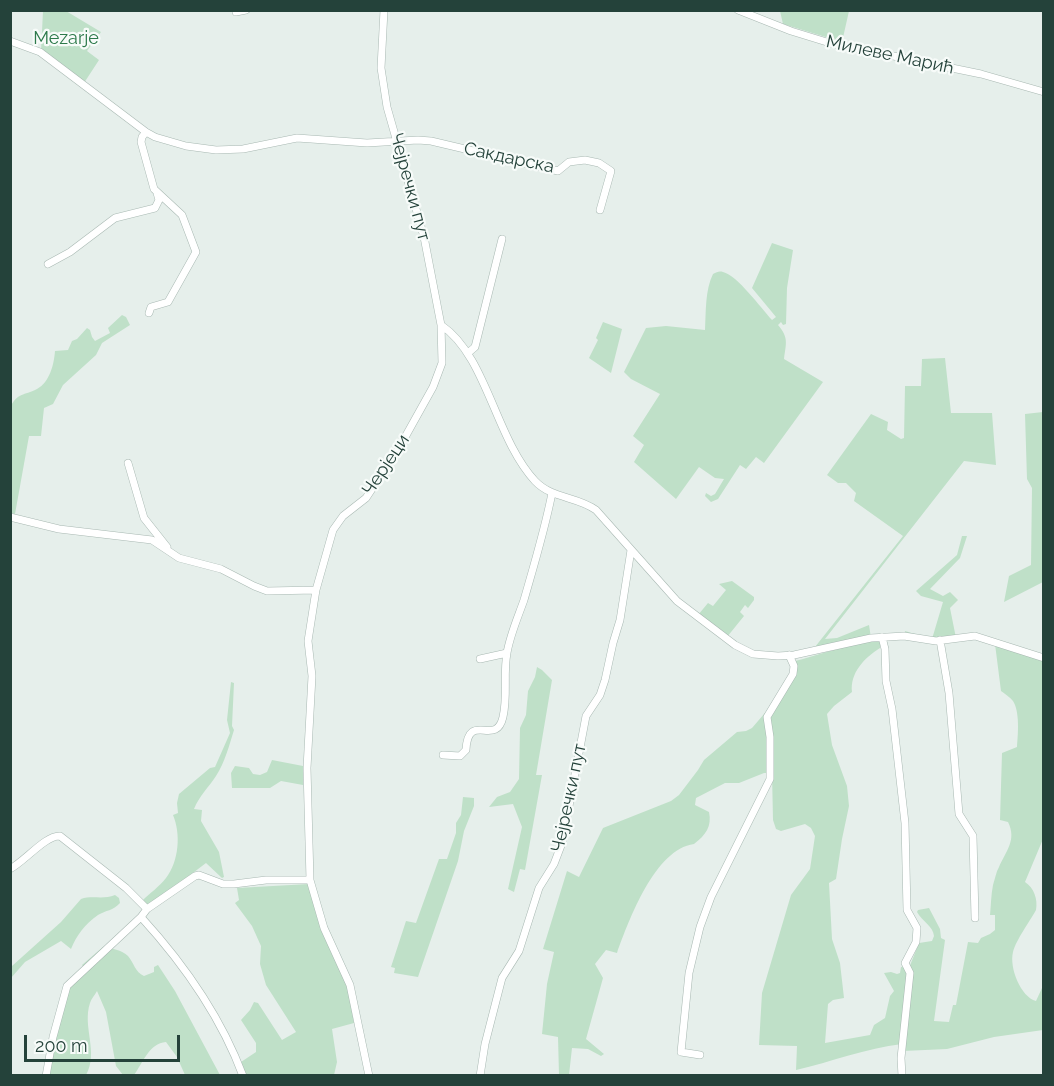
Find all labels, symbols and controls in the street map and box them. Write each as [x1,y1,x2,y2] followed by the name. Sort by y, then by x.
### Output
[33,28,99,50] park label: Mezarje
[824,31,956,79] street label: Милеве Мaрић
[385,131,435,243] street label: Чејречки пут
[462,138,556,178] street label: Сакдарска
[358,430,414,500] street label: Черјеци
[547,742,591,854] street label: Чејречки пут
[27,1023,183,1061] scale bar
[35,1035,88,1056] text: 200 m

